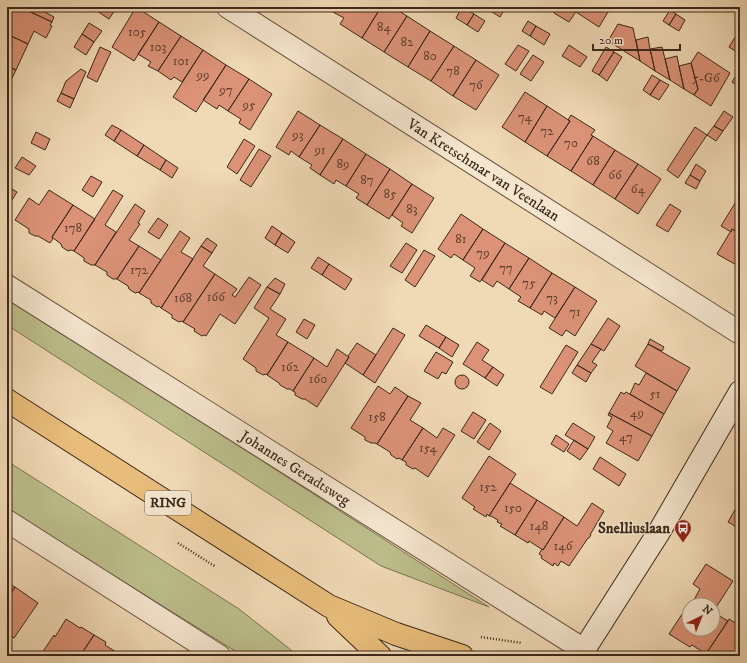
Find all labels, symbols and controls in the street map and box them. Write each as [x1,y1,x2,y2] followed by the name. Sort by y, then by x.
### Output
[377,19,392,35] house number: 84
[128,24,147,40] house number: 105
[593,26,680,52] scale bar
[599,33,623,48] text: 20 m
[401,34,414,50] house number: 82
[150,39,166,55] house number: 103
[423,48,437,64] house number: 80
[173,53,189,69] house number: 101
[446,63,460,79] house number: 78
[196,67,209,83] house number: 99
[692,70,721,86] house number: 5-G6
[469,77,484,93] house number: 76
[218,82,233,98] house number: 97
[242,97,256,113] house number: 95
[518,109,533,125] house number: 74
[403,114,564,225] street label: Van Kretschmar van Veenlaan
[540,123,554,139] house number: 72
[291,127,304,143] house number: 93
[564,135,578,151] house number: 70
[313,142,326,158] house number: 91
[586,153,600,169] house number: 68
[337,156,350,172] house number: 89
[608,167,623,183] house number: 66
[360,172,374,188] house number: 87
[631,181,646,197] house number: 64
[384,186,397,202] house number: 85
[406,201,418,217] house number: 83
[64,220,82,236] house number: 178
[455,231,467,247] house number: 81
[476,245,490,261] house number: 79
[499,260,513,276] house number: 77
[130,262,149,278] house number: 172
[522,275,536,291] house number: 75
[207,289,226,305] house number: 166
[174,290,192,306] house number: 168
[546,290,558,306] house number: 73
[569,304,581,320] house number: 71
[281,359,300,375] house number: 162
[309,371,327,387] house number: 160
[649,386,661,402] house number: 51
[630,405,644,421] house number: 49
[368,409,386,425] house number: 158
[235,425,355,510] street label: Johannes Geradtsweg
[619,429,633,445] house number: 47
[419,440,437,456] house number: 154
[479,479,497,495] house number: 152
[145,491,191,515] road number: RING
[504,500,522,516] house number: 150
[530,518,548,534] house number: 148
[673,518,693,543] bus stop icon: Snelliuslaan
[598,519,670,538] place label: Snelliuslaan
[553,538,574,554] house number: 146
[681,597,721,637] north arrow
[699,602,715,619] text: N

